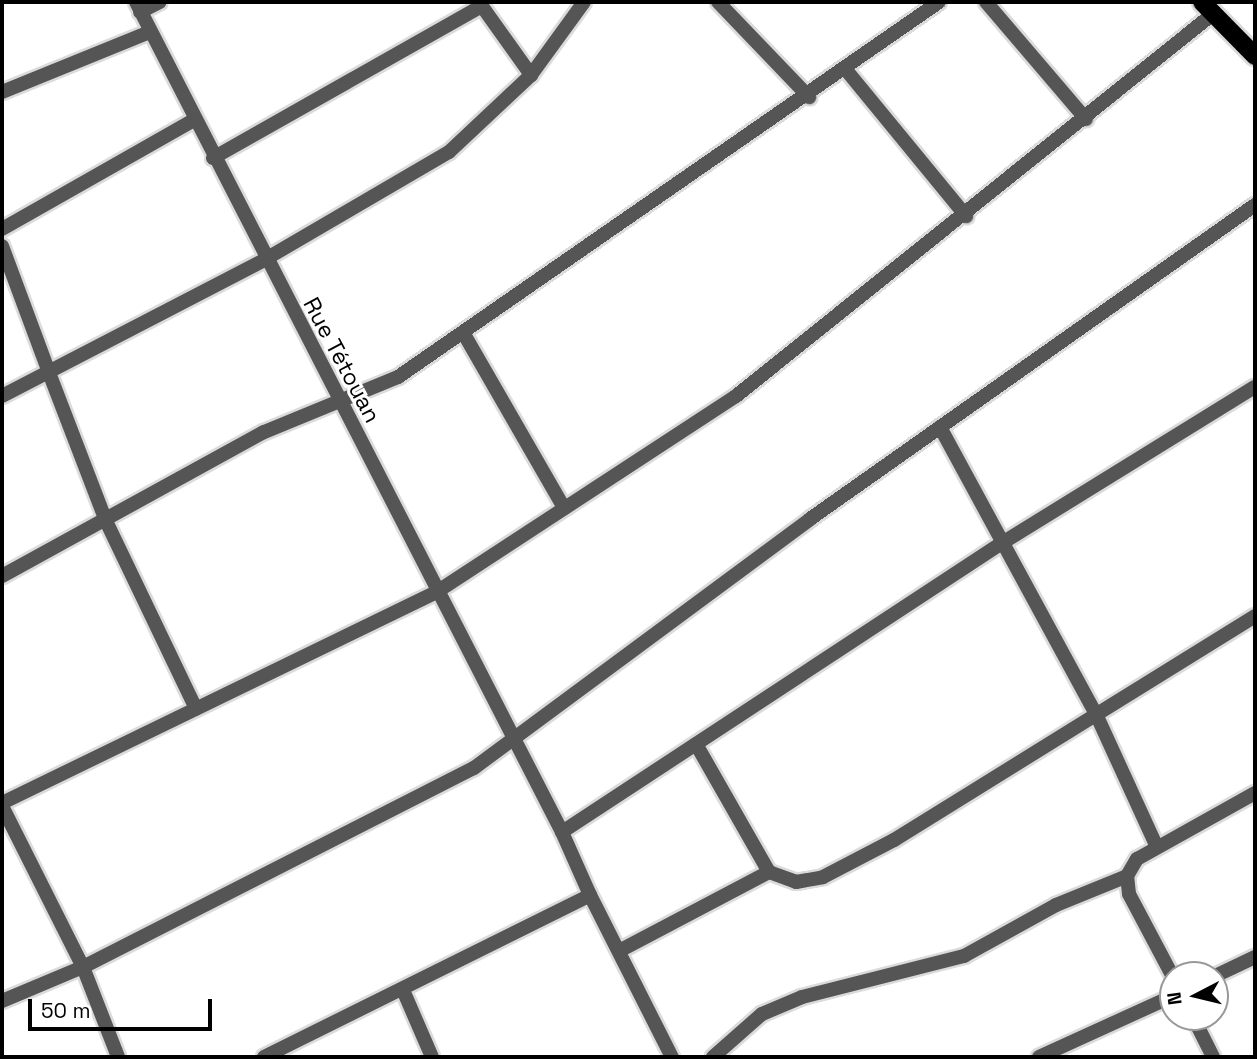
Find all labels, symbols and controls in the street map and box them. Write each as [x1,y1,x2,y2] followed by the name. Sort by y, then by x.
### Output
[297,292,387,428] street label: Rue Tétouan
[1159,961,1229,1031] north arrow
[32,986,215,1030] scale bar
[1161,991,1188,1006] text: N
[41,997,91,1024] text: 50 m

